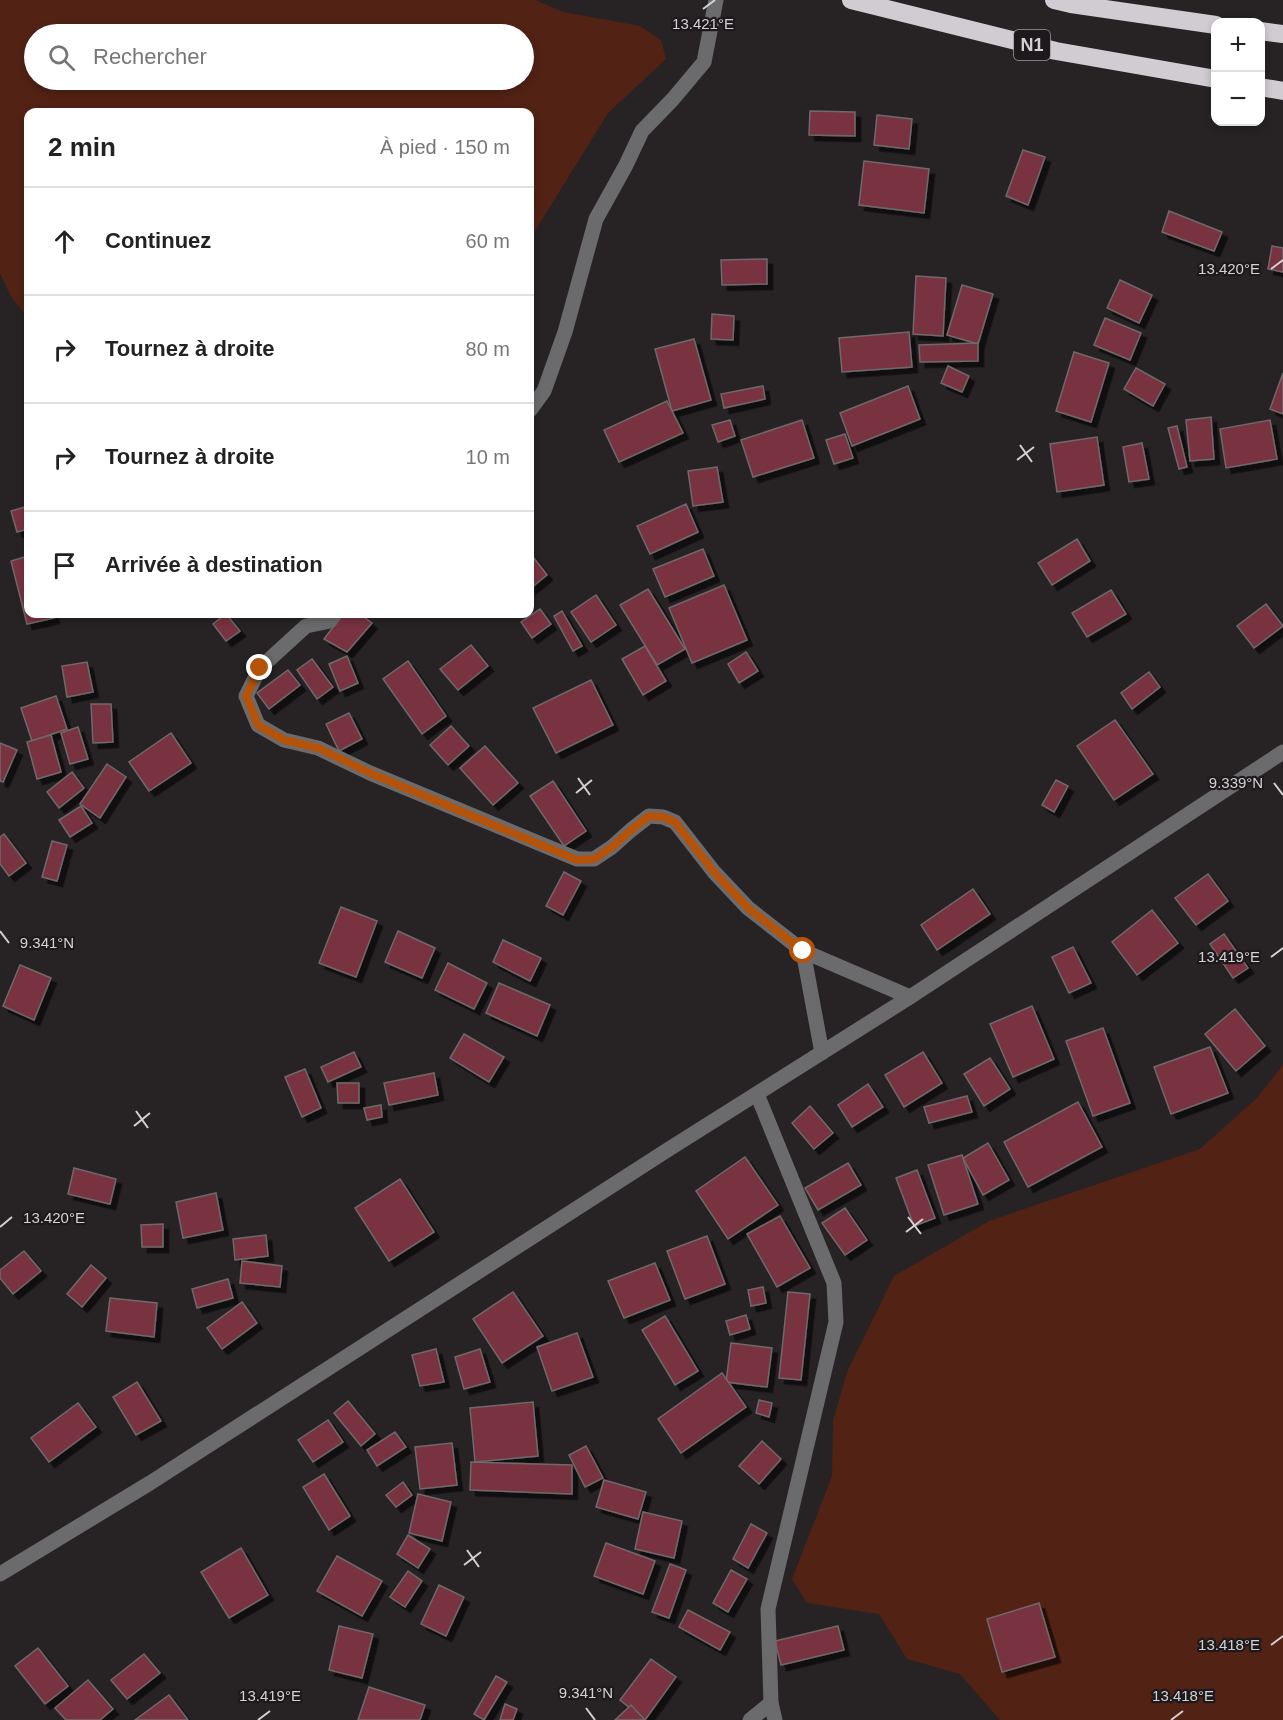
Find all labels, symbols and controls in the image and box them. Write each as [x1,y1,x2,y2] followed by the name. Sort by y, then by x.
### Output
[672,15,734,32] text: 13.421°E
[1211,18,1265,126] map controls
[1211,18,1265,72] button: +
[24,24,534,90] search box
[1014,30,1050,60] road number: N1
[45,41,78,74] icon: search
[93,44,207,69] text: Rechercher
[1211,72,1265,126] button: −
[48,132,116,162] text: 2 min
[380,136,510,158] text: À pied · 150 m
[48,225,81,258] icon: ahead
[105,228,211,253] text: Continuez
[466,230,510,252] text: 60 m
[1198,260,1260,277] text: 13.420°E
[48,333,81,366] icon: right
[105,336,275,361] text: Tournez à droite
[466,338,510,360] text: 80 m
[48,441,81,474] icon: right
[105,444,275,469] text: Tournez à droite
[466,446,510,468] text: 10 m
[48,549,81,582] icon: arrive
[105,552,323,577] text: Arrivée à destination
[246,654,272,680] route end
[1209,774,1263,791] text: 9.339°N
[20,934,74,951] text: 9.341°N
[789,937,815,963] route start
[1198,948,1260,965] text: 13.419°E
[23,1209,85,1226] text: 13.420°E
[1198,1636,1260,1653] text: 13.418°E
[559,1684,613,1701] text: 9.341°N
[239,1687,301,1704] text: 13.419°E
[1152,1687,1214,1704] text: 13.418°E

